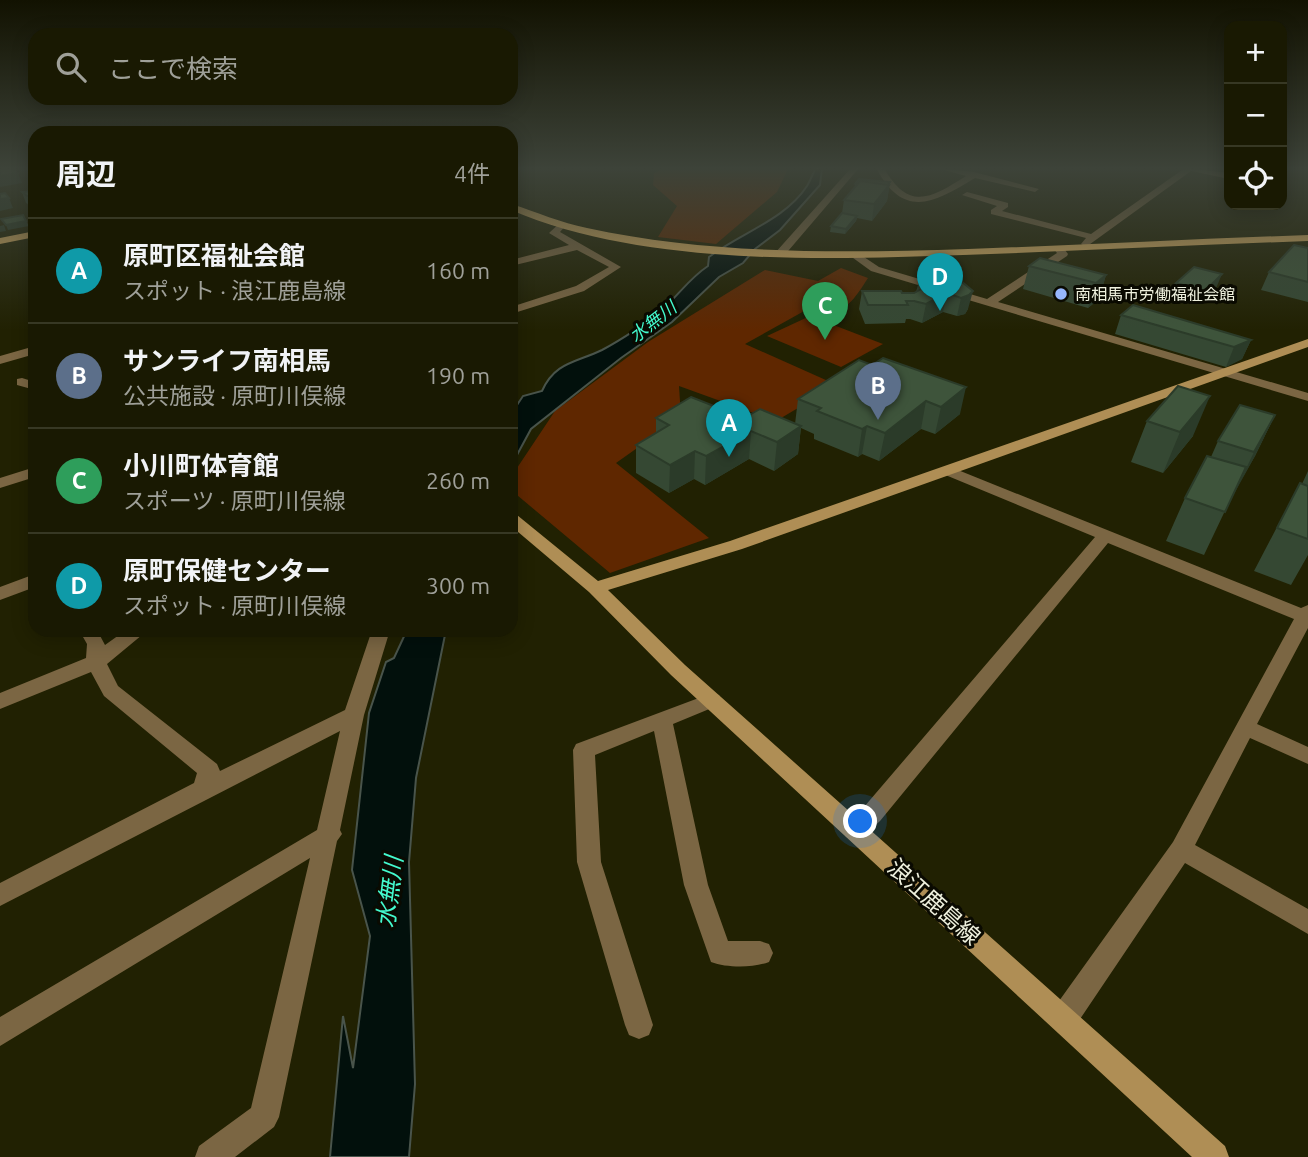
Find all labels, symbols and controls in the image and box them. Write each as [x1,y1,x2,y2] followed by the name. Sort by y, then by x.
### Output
[1224,21,1287,210] map controls
[1224,21,1287,84] button: +
[28,28,518,105] search box
[52,48,90,86] icon: search
[108,54,238,83] text: ここで検索
[1224,84,1287,147] button: −
[1224,147,1287,210] button: locate
[56,157,116,191] text: 周辺
[454,161,490,186] text: 4件
[123,241,305,270] text: 原町区福祉会館
[917,253,963,311] pin: D
[71,258,87,283] text: A
[426,258,490,283] text: 160 m
[123,278,346,303] text: スポット · 浪江鹿島線
[802,282,848,340] pin: C
[1075,285,1235,303] place label: 南相馬市労働福祉会館
[1053,286,1069,302] marker: 南相馬市労働福祉会館
[625,295,681,346] water label: 水無川
[123,346,331,375] text: サンライフ南相馬
[855,362,901,420] pin: B
[71,363,87,388] text: B
[426,363,490,388] text: 190 m
[123,383,346,408] text: 公共施設 · 原町川俣線
[706,399,752,457] pin: A
[123,451,279,480] text: 小川町体育館
[72,468,86,493] text: C
[426,468,490,493] text: 260 m
[123,488,346,513] text: スポーツ · 原町川俣線
[123,556,331,585] text: 原町保健センター
[71,573,87,598] text: D
[426,573,490,598] text: 300 m
[123,593,346,618] text: スポット · 原町川俣線
[843,804,877,838] your location
[372,852,408,929] water label: 水無川
[883,854,985,949] street label: 浪江鹿島線

